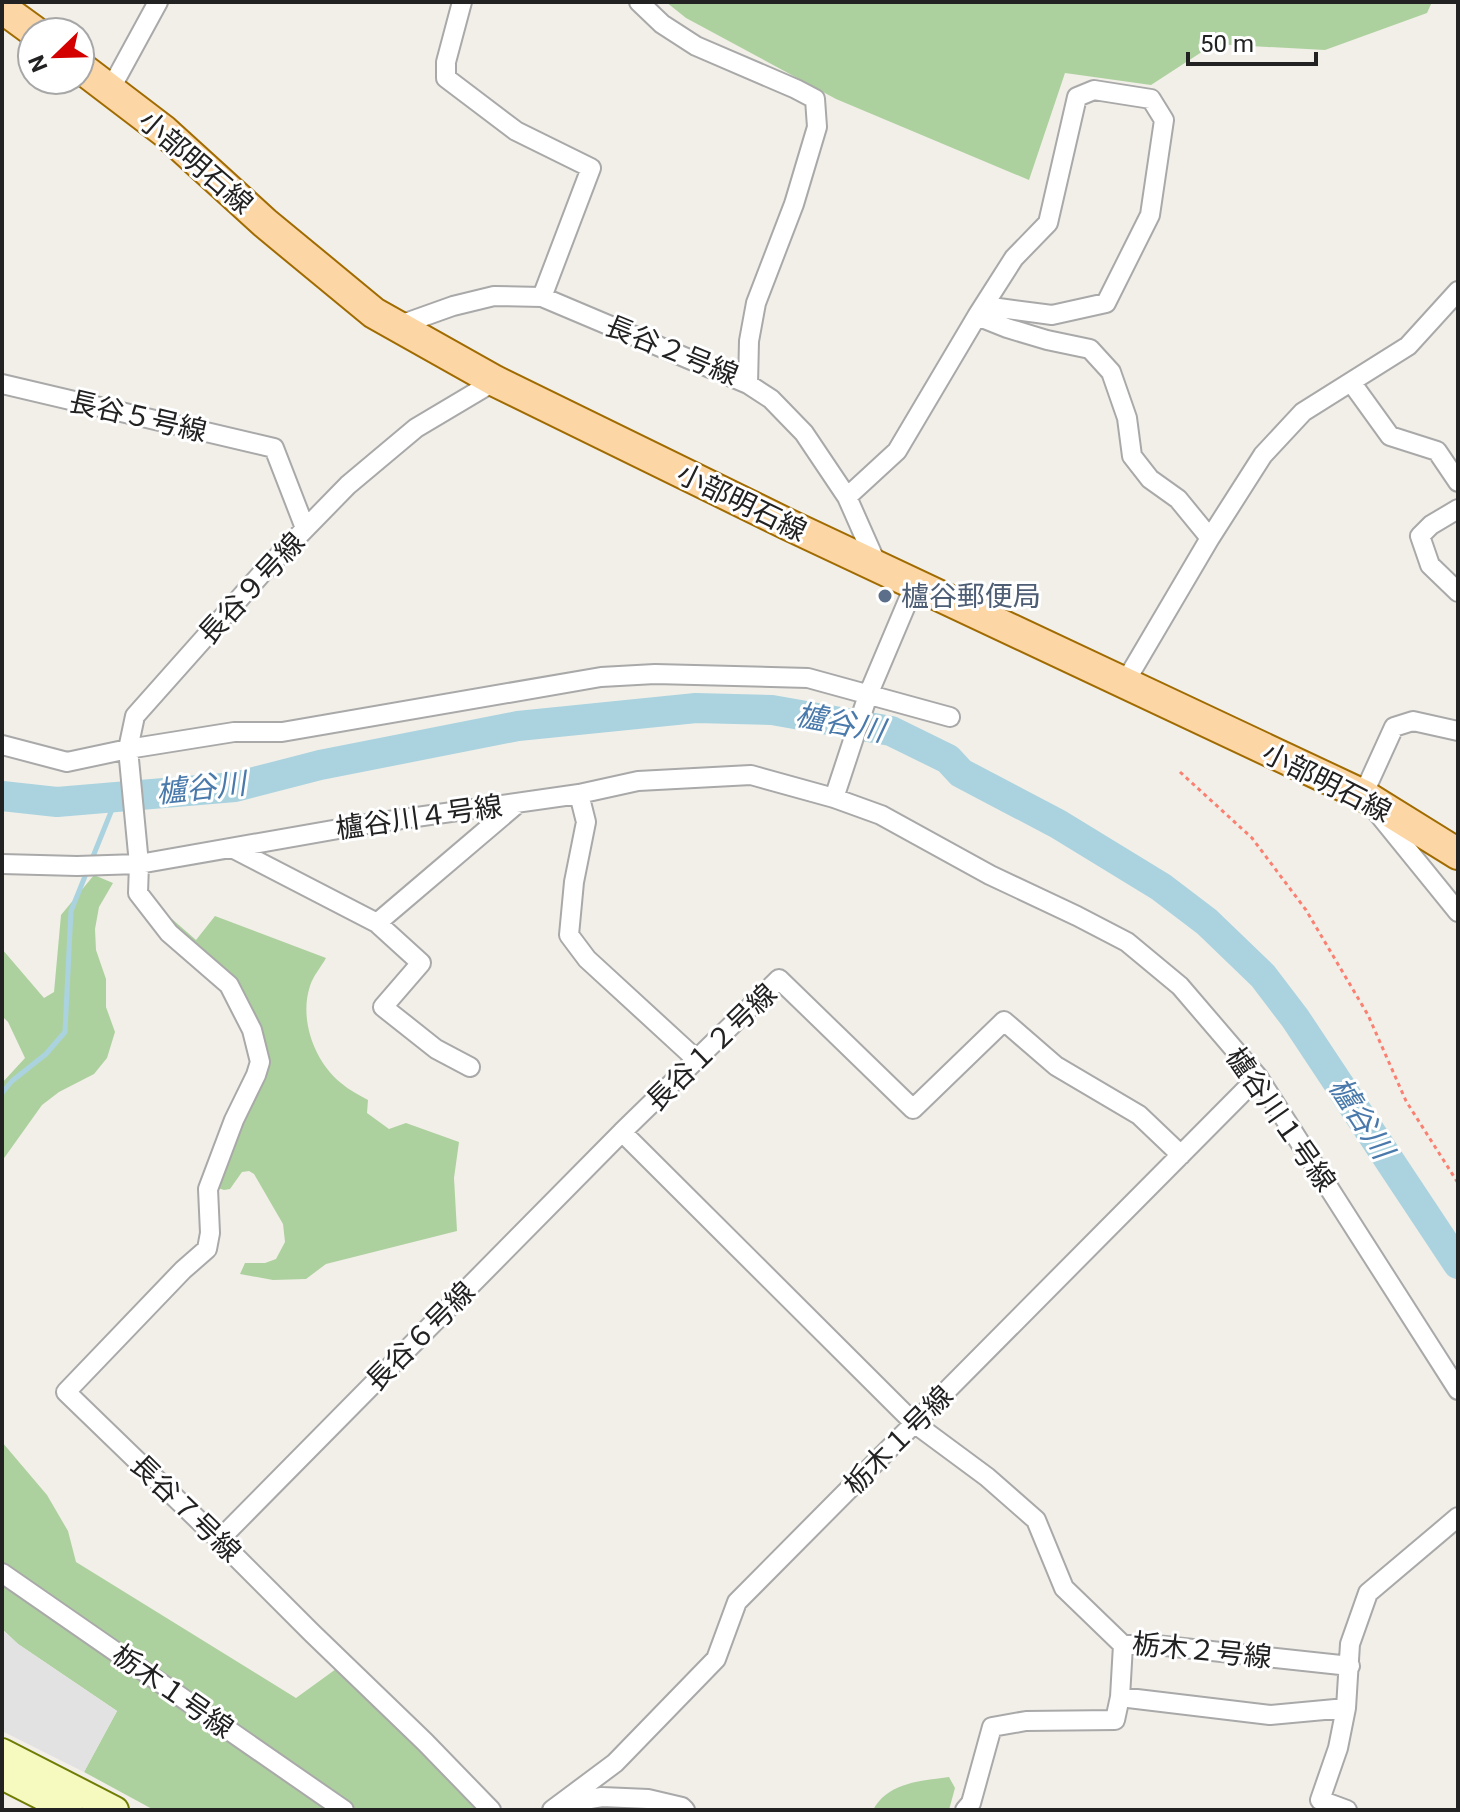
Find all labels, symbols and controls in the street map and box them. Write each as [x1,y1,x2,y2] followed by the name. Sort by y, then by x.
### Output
[16,16,96,96] north arrow
[1188,16,1316,66] scale bar
[1200,30,1254,58] text: 50 m
[24,52,53,76] text: N
[132,104,259,221] street label: 小部明石線
[601,309,743,392] street label: 長谷２号線
[66,385,210,448] street label: 長谷５号線
[672,457,812,548] street label: 小部明石線
[192,526,311,651] street label: 長谷９号線
[901,580,1041,613] place label: 櫨谷郵便局
[876,587,894,605] marker: 櫨谷郵便局
[793,697,891,749] water label: 櫨谷川
[1257,736,1397,829] street label: 小部明石線
[154,765,251,810] water label: 櫨谷川
[334,789,505,846] street label: 櫨谷川４号線
[639,977,783,1118] street label: 長谷１２号線
[1219,1041,1342,1198] street label: 櫨谷川１号線
[1322,1070,1402,1168] water label: 櫨谷川
[359,1275,482,1398] street label: 長谷６号線
[837,1379,960,1502] street label: 栃木１号線
[124,1448,247,1569] street label: 長谷７号線
[1131,1627,1273,1674] street label: 栃木２号線
[106,1638,240,1745] street label: 栃木１号線

